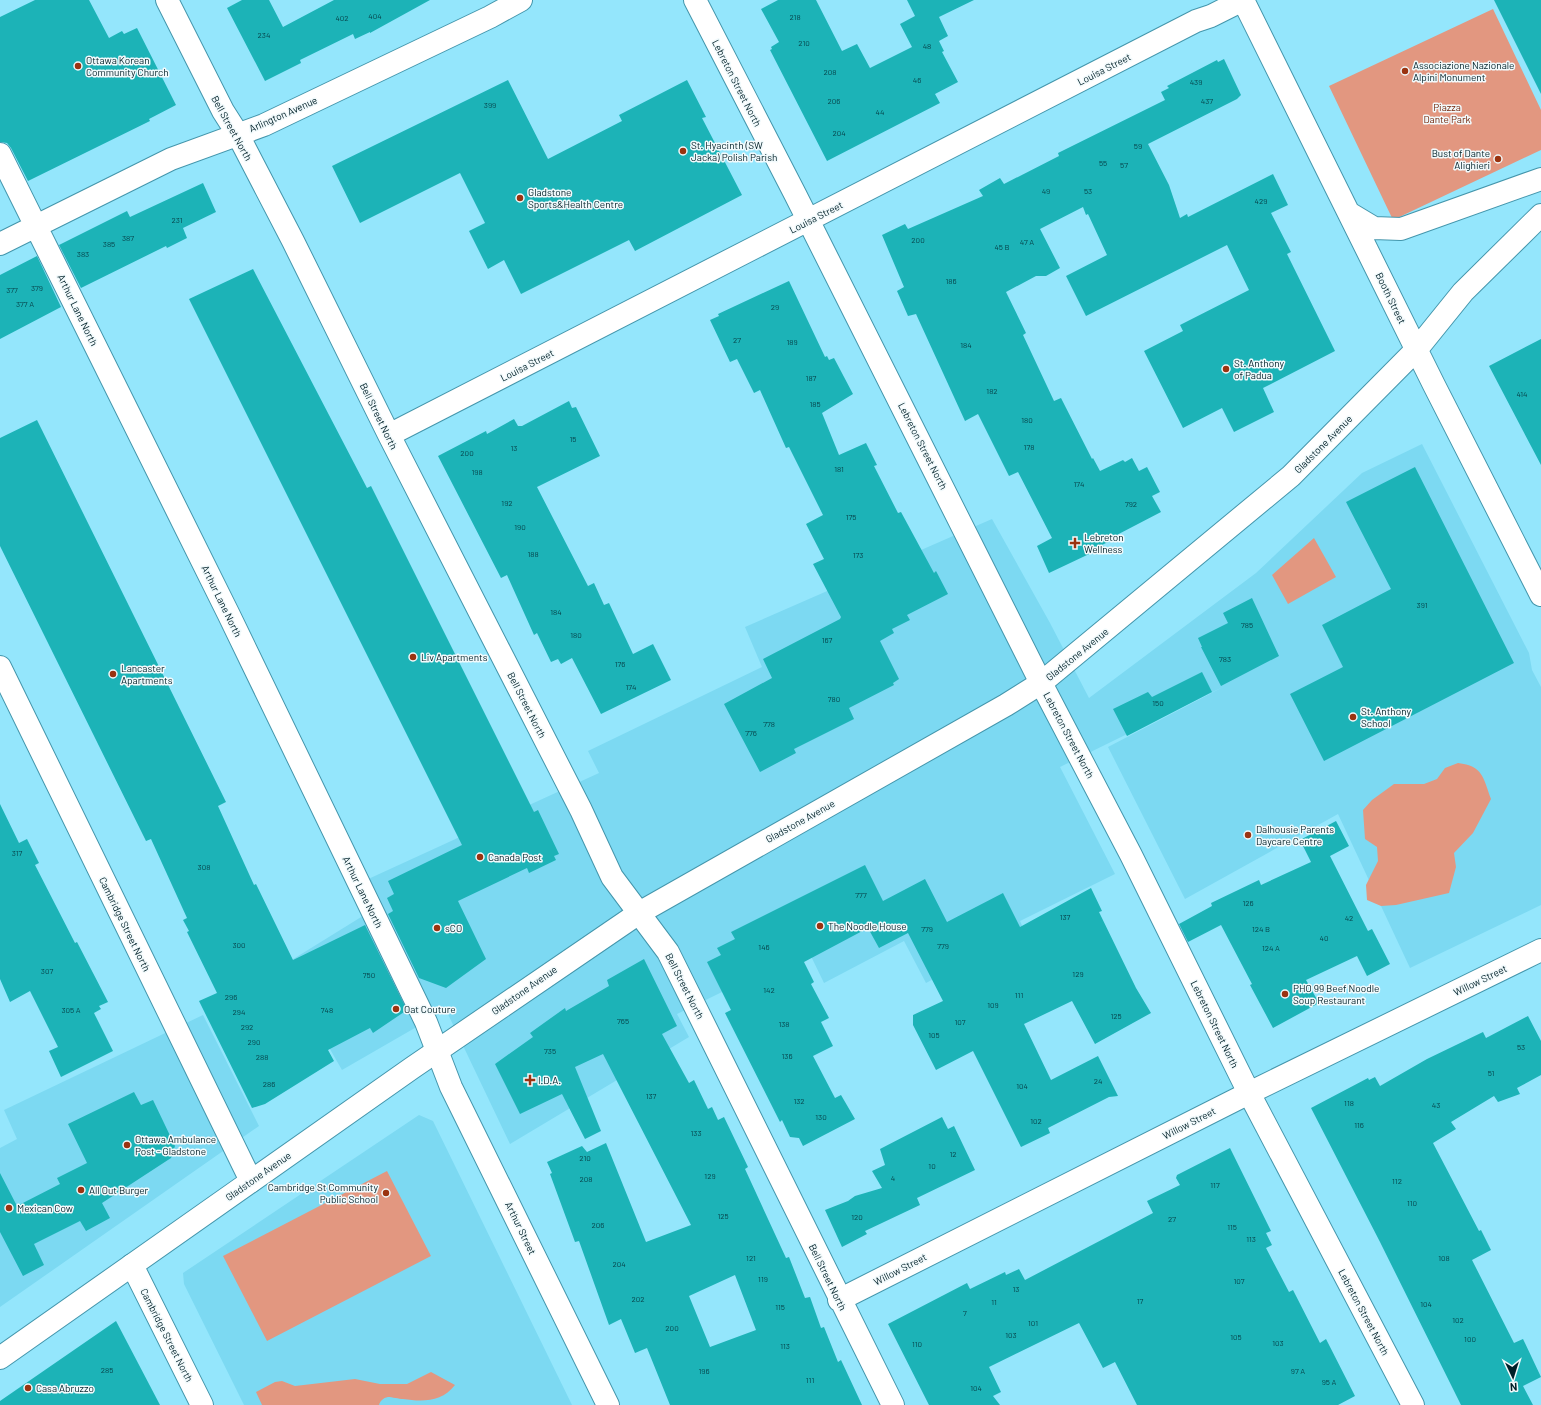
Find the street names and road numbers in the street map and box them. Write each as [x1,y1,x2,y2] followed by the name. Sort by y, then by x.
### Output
[710,38,764,128] street label: Lebreton Street North
[1075,50,1133,88] street label: Louisa Street
[209,93,255,163] street label: Bell Street North
[247,94,319,134] street label: Arlington Avenue
[787,198,845,236] street label: Louisa Street
[1373,270,1409,326] street label: Booth Street
[55,272,101,348] street label: Arthur Lane North
[498,346,556,384] street label: Louisa Street
[358,381,400,451] street label: Bell Street North
[896,401,950,491] street label: Lebreton Street North
[1291,412,1355,476] street label: Gladstone Avenue
[199,563,245,639] street label: Arthur Lane North
[1043,625,1111,683] street label: Gladstone Avenue
[505,670,549,740] street label: Bell Street North
[1041,690,1097,780] street label: Lebreton Street North
[763,797,837,845] street label: Gladstone Avenue
[340,854,386,930] street label: Arthur Lane North
[97,875,153,973] street label: Cambridge Street North
[663,951,707,1021] street label: Bell Street North
[1451,962,1509,998] street label: Willow Street
[489,963,559,1017] street label: Gladstone Avenue
[1189,978,1241,1070] street label: Lebreton Street North
[1161,1104,1218,1141] street label: Willow Street
[223,1149,293,1203] street label: Gladstone Avenue
[503,1200,539,1257] street label: Arthur Street
[807,1242,849,1312] street label: Bell Street North
[872,1250,929,1287] street label: Willow Street
[1336,1267,1392,1357] street label: Lebreton Street North
[138,1286,196,1384] street label: Cambridge Street North

